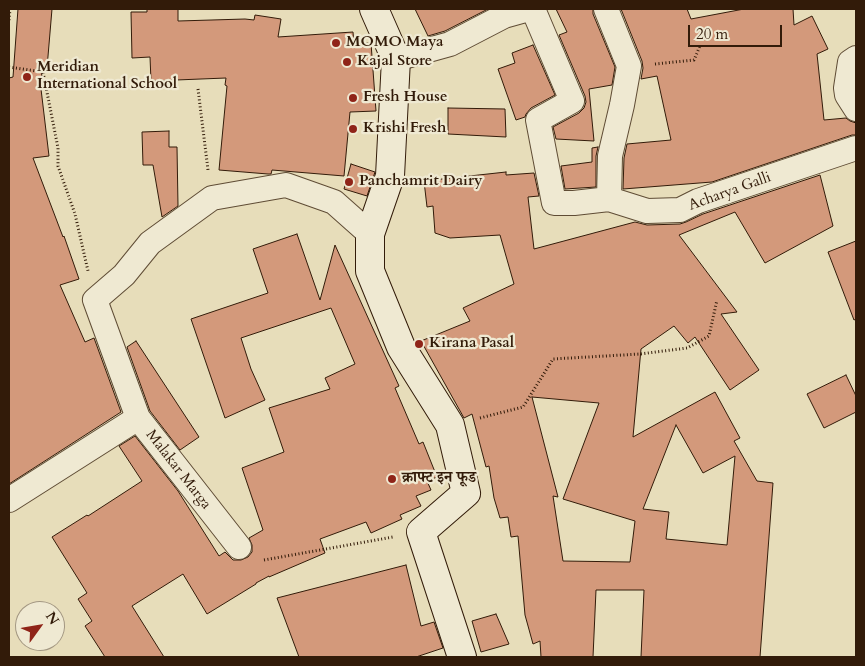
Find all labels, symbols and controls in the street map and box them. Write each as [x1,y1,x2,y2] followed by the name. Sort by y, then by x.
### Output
[690,15,784,47] scale bar
[696,24,728,44] text: 20 m
[346,34,443,52] place label: MOMO Maya
[330,37,342,49] marker: MOMO Maya
[357,53,432,71] place label: Kajal Store
[341,56,353,68] marker: Kajal Store
[37,59,177,94] place label: Meridian International School
[21,71,33,83] marker: Meridian International School
[363,89,447,107] place label: Fresh House
[347,92,359,104] marker: Fresh House
[363,120,446,138] place label: Krishi Fresh
[347,123,359,135] marker: Krishi Fresh
[686,169,774,215] street label: Acharya Galli
[359,173,482,191] place label: Panchamrit Dairy
[343,176,355,188] marker: Panchamrit Dairy
[429,335,514,353] place label: Kirana Pasal
[413,338,425,350] marker: Kirana Pasal
[141,427,215,513] street label: Malakar Marga
[402,470,476,488] place label: क्राफ्ट इन फूड
[386,473,398,485] marker: क्राफ्ट इन फूड
[15,601,65,651] north arrow
[41,608,64,629] text: N

